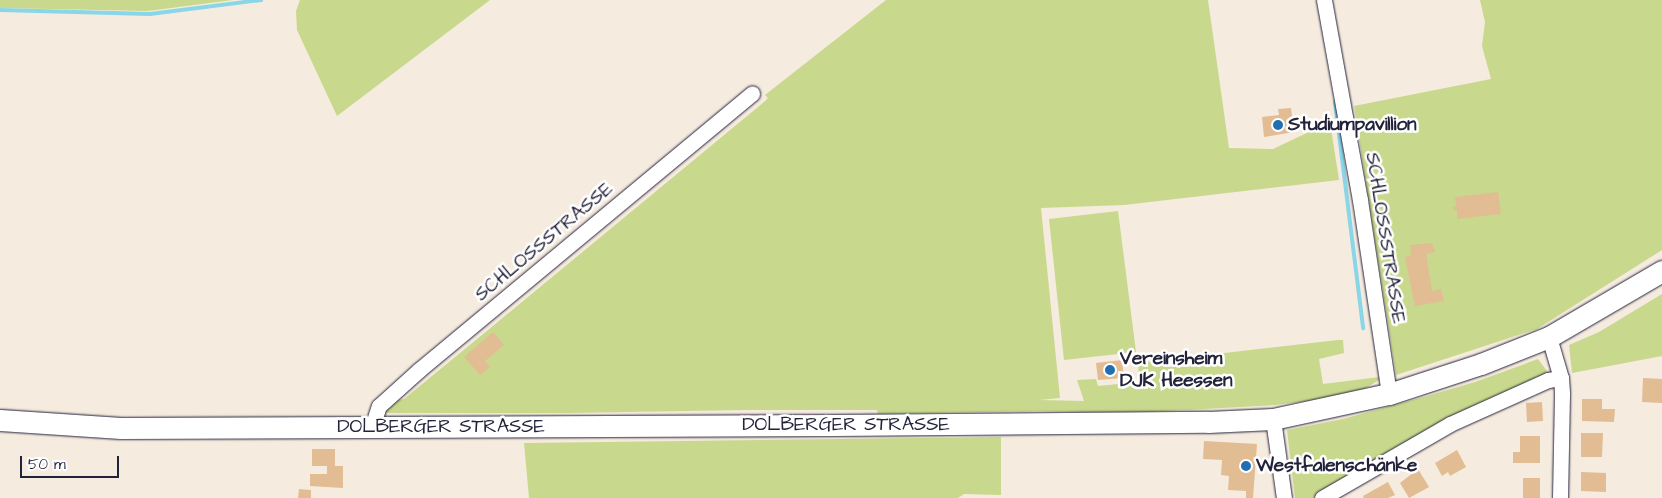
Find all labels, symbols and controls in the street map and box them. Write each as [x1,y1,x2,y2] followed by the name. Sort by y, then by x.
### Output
[1288,114,1417,136] place label: Studiumpavillion
[1272,119,1284,131] marker: Studiumpavillion
[1360,151,1410,325] street label: SCHLOSSSTRASSE
[470,178,618,306] street label: SCHLOSSSTRASSE
[1120,348,1232,392] place label: Vereinsheim DJK Heessen
[1104,364,1116,376] marker: Vereinsheim DJK Heessen
[742,414,950,436] street label: DOLBERGER STRASSE
[337,416,545,438] street label: DOLBERGER STRASSE
[22,446,121,478] scale bar
[28,454,66,475] text: 50 m
[1256,455,1417,477] place label: Westfalenschänke
[1240,460,1252,472] marker: Westfalenschänke

